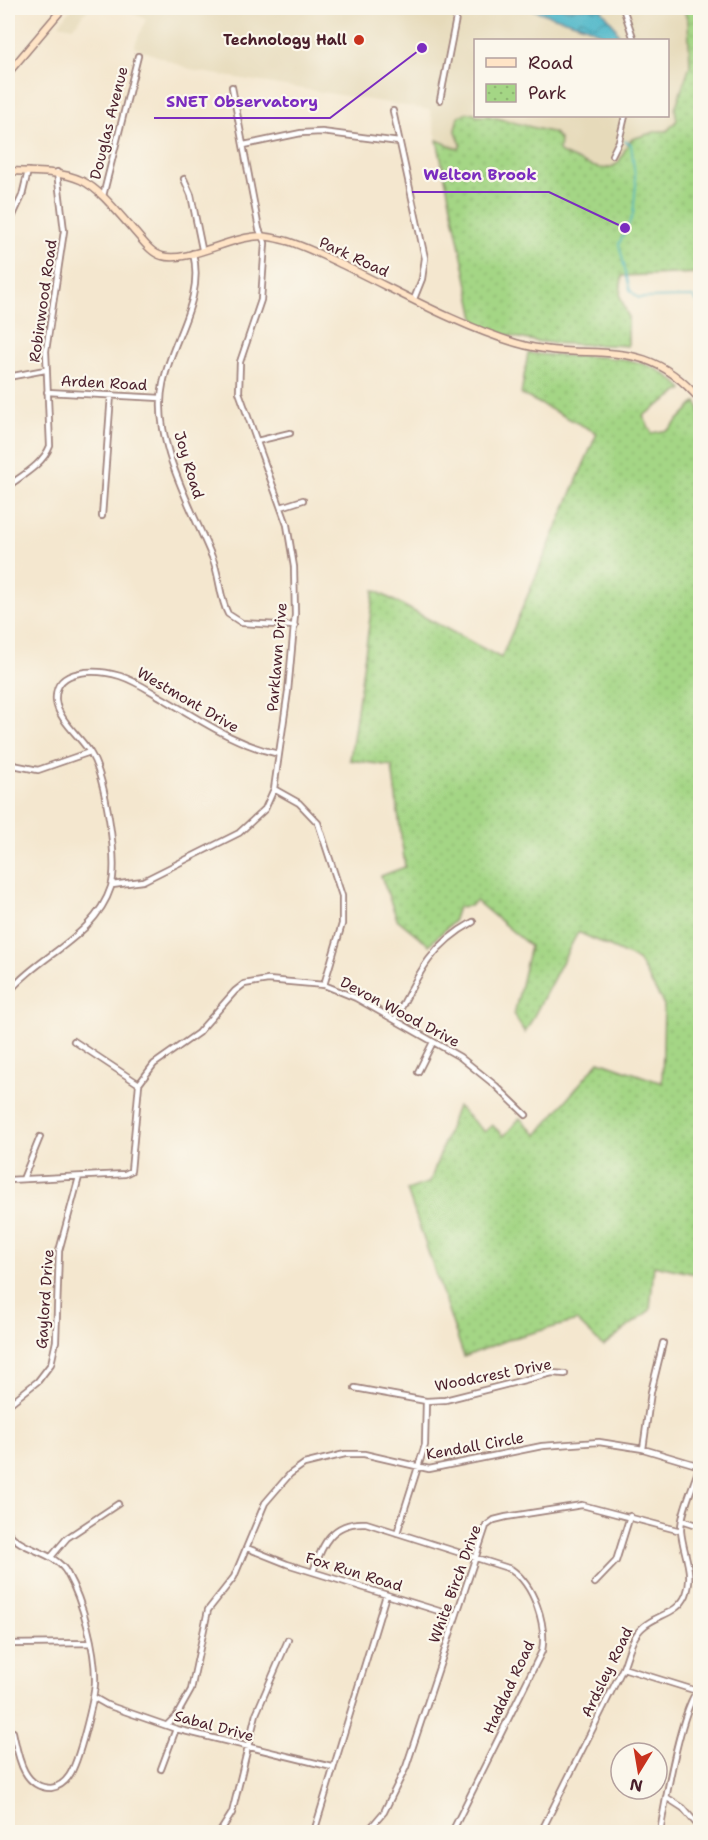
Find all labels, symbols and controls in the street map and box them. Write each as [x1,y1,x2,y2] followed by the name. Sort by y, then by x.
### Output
[223,30,347,50] place label: Technology Hall
[352,33,366,47] marker: Technology Hall
[474,39,669,117] legend
[528,51,573,75] text: Road
[85,64,133,182] street label: Douglas Avenue
[528,81,567,105] text: Park
[154,84,330,118] callout: SNET Observatory
[166,91,318,112] text: SNET Observatory
[412,158,549,192] callout: Welton Brook
[423,164,537,185] text: Welton Brook
[316,232,393,282] street label: Park Road
[24,238,62,364] street label: Robinwood Road
[60,371,148,395] street label: Arden Road
[169,429,209,502] street label: Joy Road
[262,602,292,712] street label: Parklawn Drive
[133,663,243,737] street label: Westmont Drive
[337,972,463,1052] street label: Devon Wood Drive
[32,1248,58,1350] street label: Gaylord Drive
[433,1354,553,1396] street label: Woodcrest Drive
[424,1428,526,1464] street label: Kendall Circle
[424,1522,486,1646] street label: White Birch Drive
[303,1548,405,1596] street label: Fox Run Road
[577,1623,638,1720] street label: Ardsley Road
[479,1637,539,1737] street label: Haddad Road
[172,1706,256,1746] street label: Sabal Drive
[609,1741,669,1801] north arrow
[628,1774,644,1797] text: N

